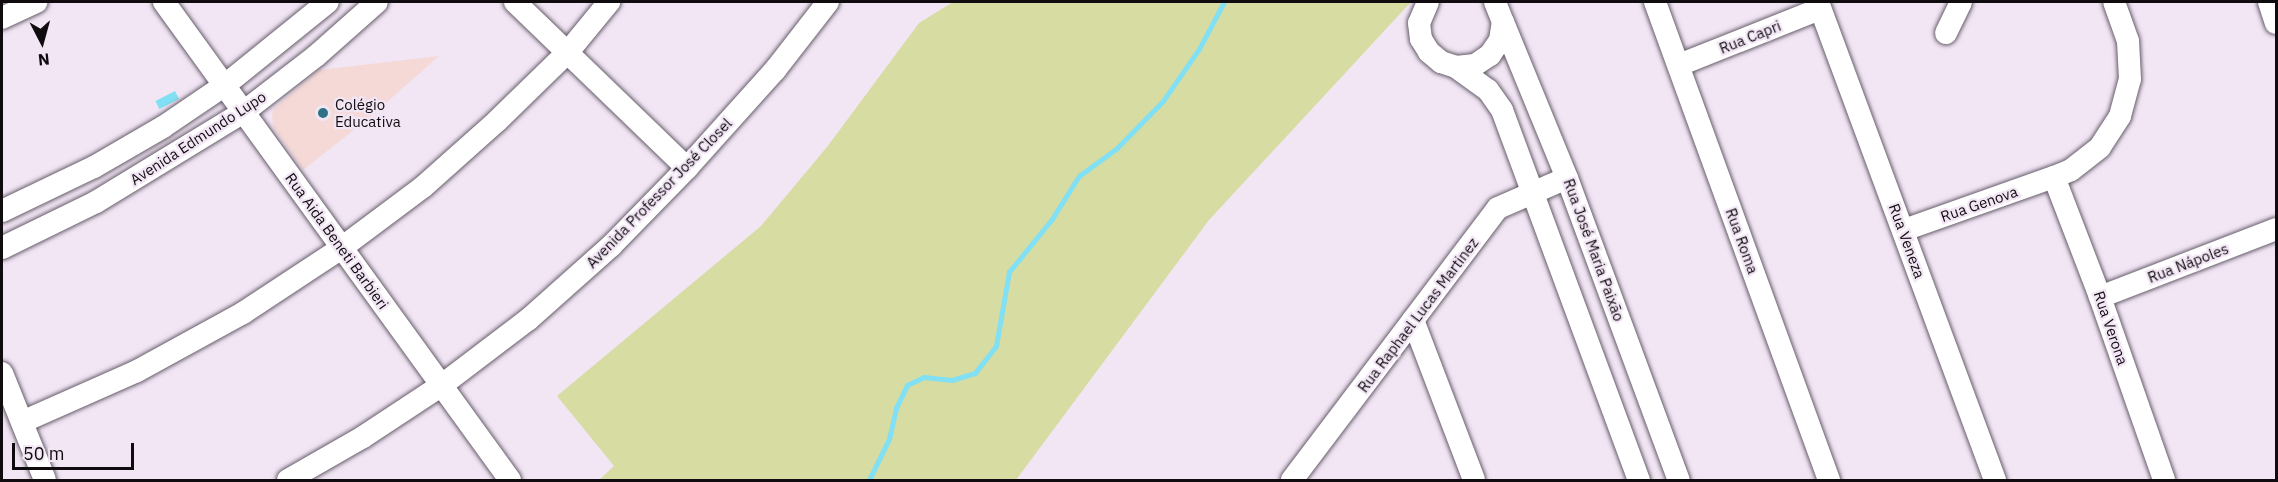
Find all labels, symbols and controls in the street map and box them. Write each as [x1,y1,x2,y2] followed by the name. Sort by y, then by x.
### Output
[12,12,72,72] north arrow
[1717,16,1783,58] street label: Rua Capri
[37,49,51,70] text: N
[127,87,269,189] street label: Avenida Edmundo Lupo
[335,95,401,130] place label: Colégio Educativa
[316,106,330,120] marker: Colégio Educativa
[583,114,735,272] street label: Avenida Professor José Closel
[282,169,392,313] street label: Rua Aida Beneti Barbieri
[1560,176,1628,324] street label: Rua José Maria Paixão
[1938,182,2020,226] street label: Rua Genova
[1885,201,1929,281] street label: Rua Veneza
[1722,206,1762,276] street label: Rua Roma
[1354,234,1482,396] street label: Rua Raphael Lucas Martinez
[2145,239,2231,287] street label: Rua Nápoles
[2090,289,2132,367] street label: Rua Verona
[15,431,136,469] scale bar
[23,442,65,465] text: 50 m

